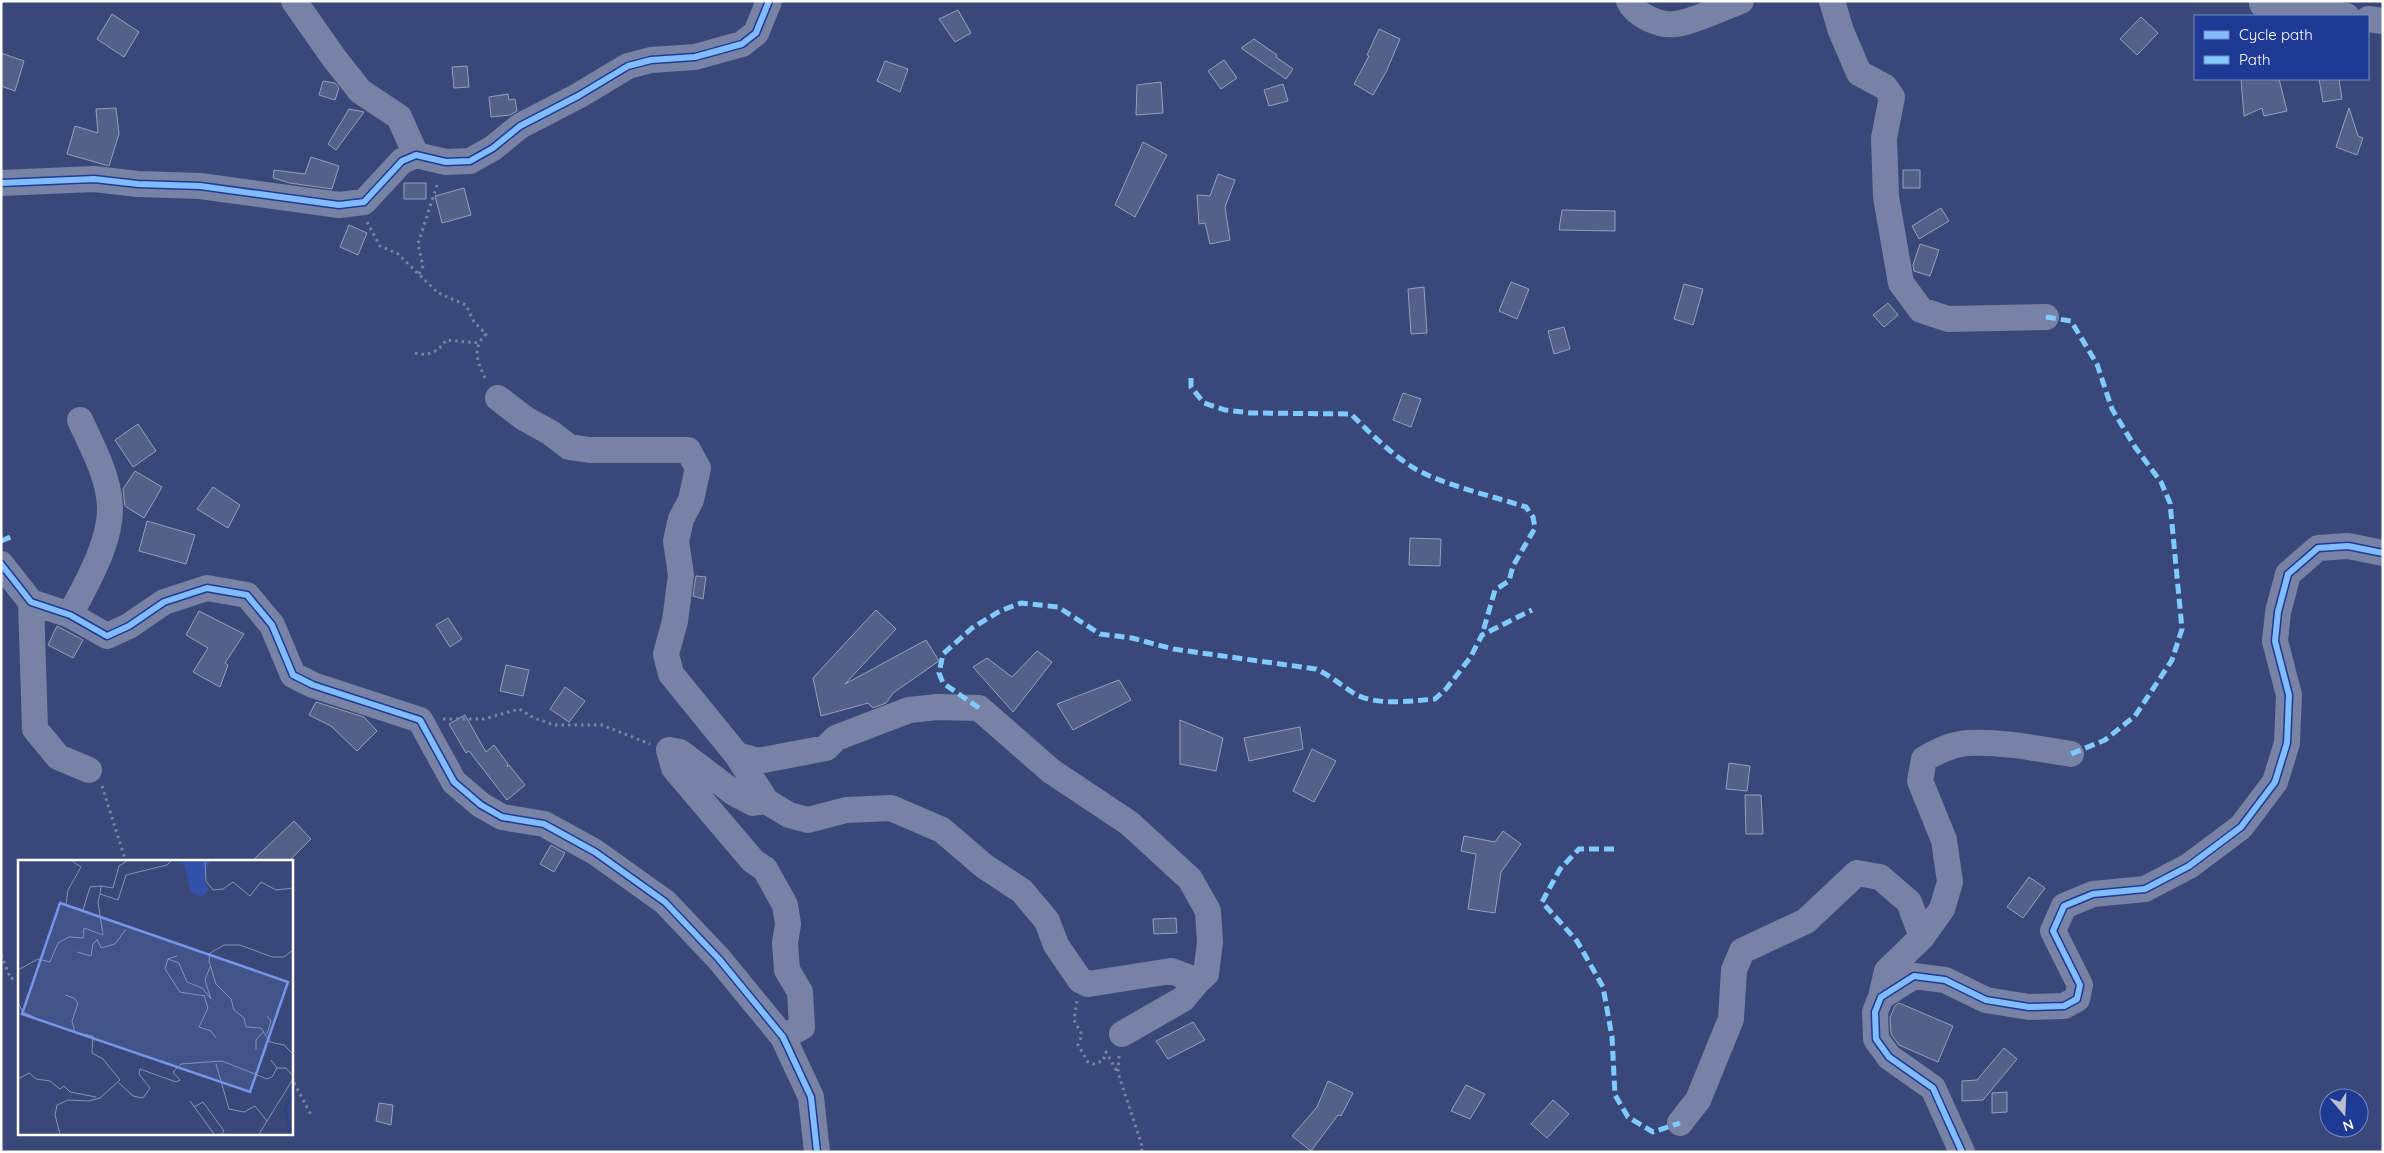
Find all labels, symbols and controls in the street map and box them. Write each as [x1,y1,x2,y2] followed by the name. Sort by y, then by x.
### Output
[2194,15,2369,80] legend
[2239,25,2313,44] text: Cycle path
[2239,50,2271,69] text: Path
[18,860,292,1136] inset map
[2319,1088,2369,1138] north arrow
[2340,1115,2356,1135] text: N

